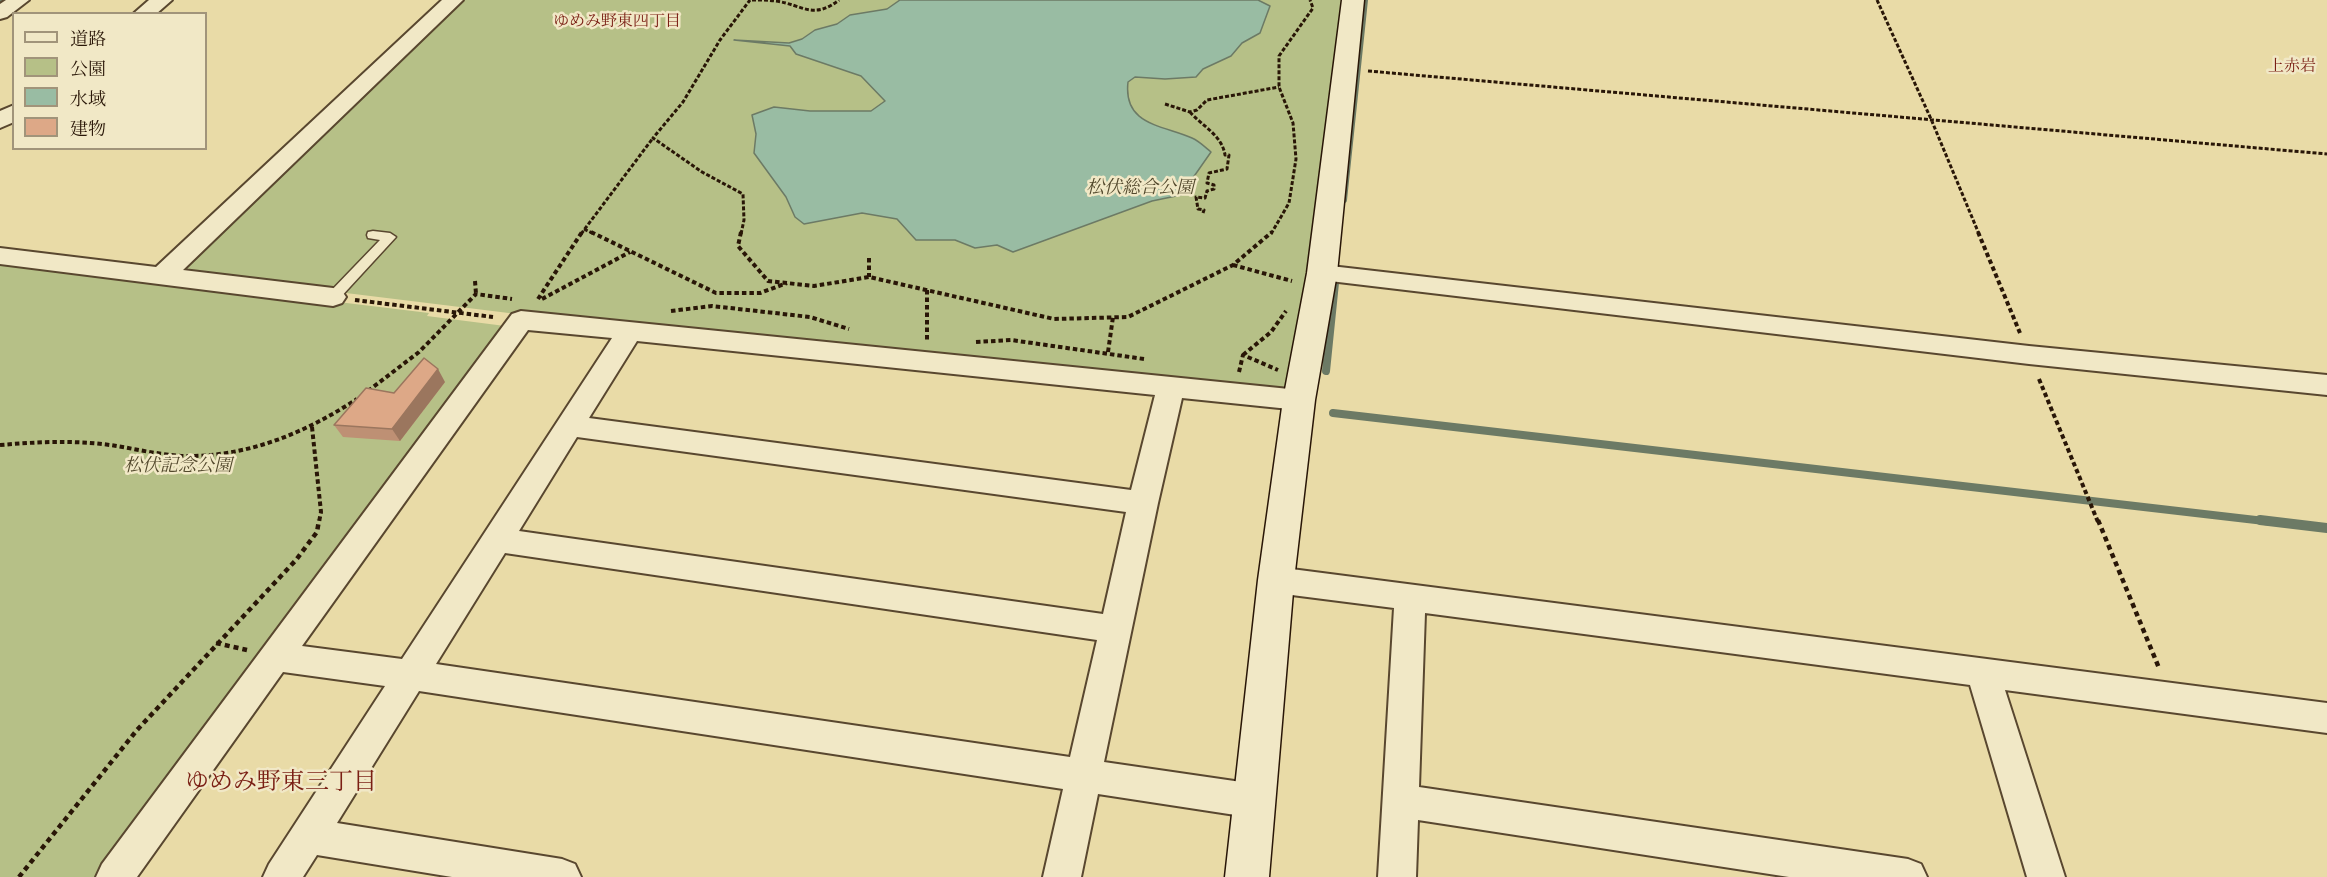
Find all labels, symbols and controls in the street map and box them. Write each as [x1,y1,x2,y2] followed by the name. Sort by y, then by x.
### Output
[12,12,207,150] legend
[553,12,681,32] district label: ゆめみ野東四丁目
[70,28,106,51] text: 道路
[2268,57,2316,77] district label: 上赤岩
[70,58,106,81] text: 公園
[70,88,106,111] text: 水域
[70,118,106,141] text: 建物
[1086,178,1194,200] park label: 松伏総合公園
[124,456,232,478] park label: 松伏記念公園
[185,769,377,797] district label: ゆめみ野東三丁目

